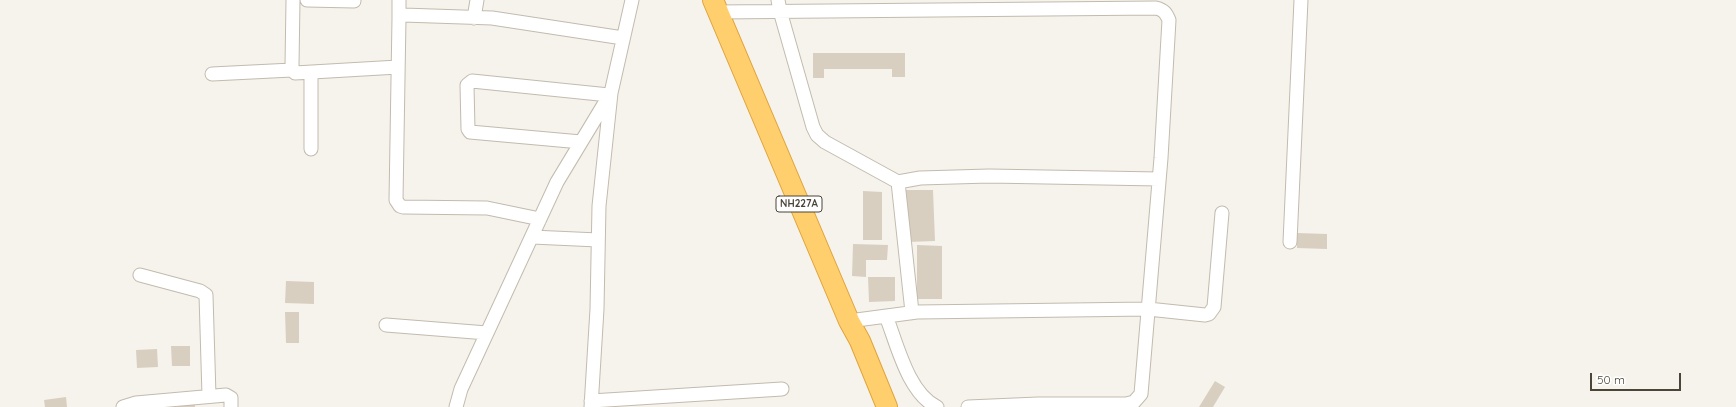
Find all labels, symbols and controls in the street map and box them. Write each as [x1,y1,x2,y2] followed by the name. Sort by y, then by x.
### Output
[776,196,822,212] road number: NH227A
[1592,365,1683,391] scale bar
[1597,372,1625,387] text: 50 m

